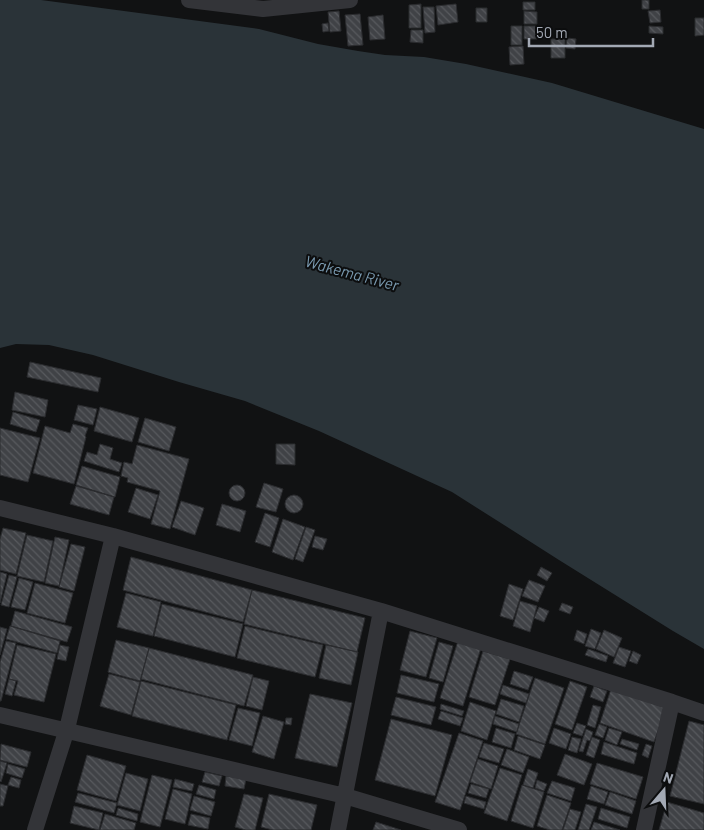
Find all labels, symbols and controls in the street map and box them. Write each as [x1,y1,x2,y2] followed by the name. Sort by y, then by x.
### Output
[529,15,653,47] scale bar
[536,23,568,41] text: 50 m
[303,251,402,294] water label: Wakema River
[639,765,689,815] north arrow
[661,768,676,787] text: N

